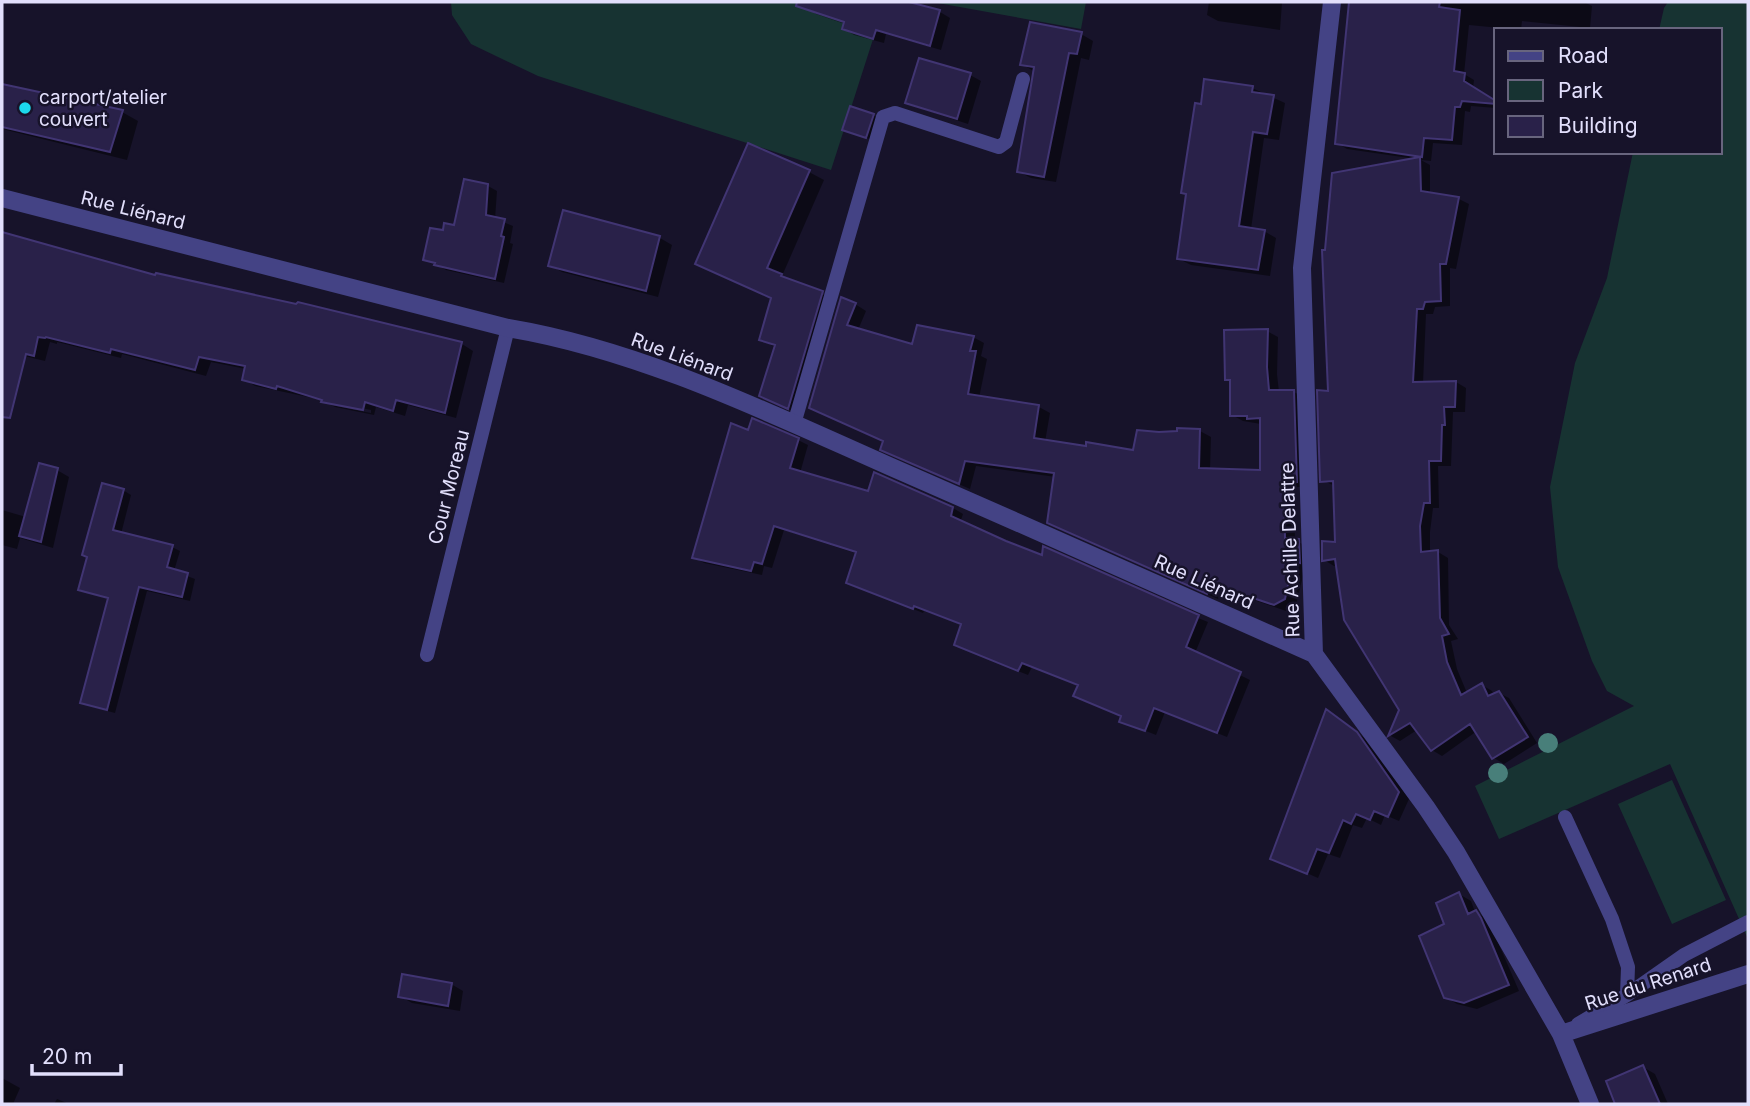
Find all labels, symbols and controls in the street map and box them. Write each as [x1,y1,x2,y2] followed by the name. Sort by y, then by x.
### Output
[1494,28,1722,154] legend
[1558,43,1609,68] text: Road
[1558,78,1603,103] text: Park
[39,86,167,131] place label: carport/atelier couvert
[17,100,33,116] marker: carport/atelier couvert
[1558,113,1638,138] text: Building
[78,186,188,234] street label: Rue Liénard
[628,328,736,386] street label: Rue Liénard
[424,427,474,547] street label: Cour Moreau
[1275,462,1305,638] street label: Rue Achille Delattre
[1151,550,1257,614] street label: Rue Liénard
[1582,953,1714,1015] street label: Rue du Renard
[32,1032,121,1076] scale bar
[42,1044,92,1069] text: 20 m

